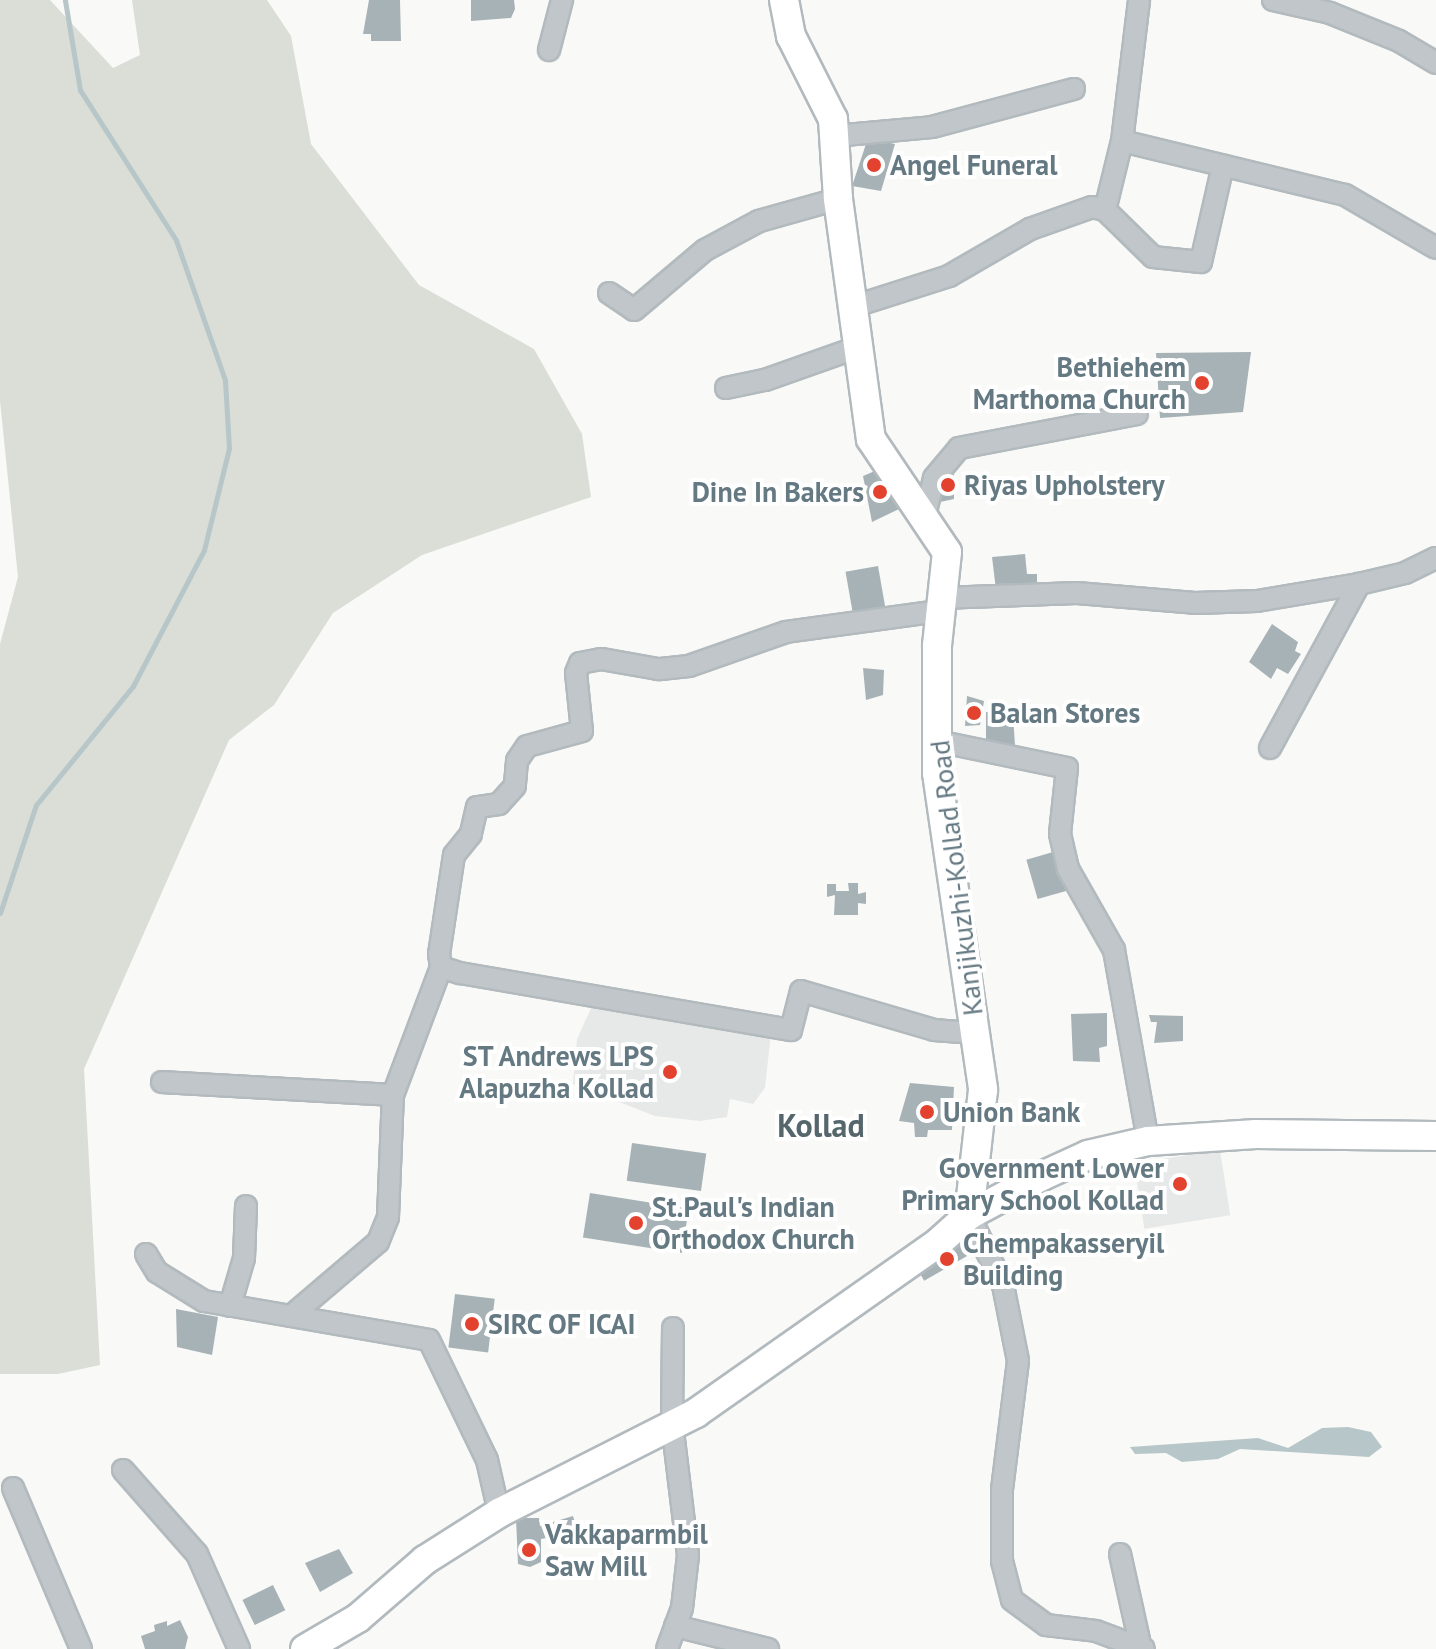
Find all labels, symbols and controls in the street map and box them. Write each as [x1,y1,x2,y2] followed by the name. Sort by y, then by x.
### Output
[890,148,1057,182] place label: Angel Funeral
[865,156,883,174] marker: Angel Funeral
[972,350,1186,416] place label: Bethiehem Marthoma Church
[1193,374,1211,392] marker: Bethiehem Marthoma Church
[964,468,1165,502] place label: Riyas Upholstery
[692,475,864,509] place label: Dine In Bakers
[939,476,957,494] marker: Riyas Upholstery
[871,483,889,501] marker: Dine In Bakers
[990,696,1140,730] place label: Balan Stores
[965,704,983,722] marker: Balan Stores
[922,738,990,1018] street label: Kanjikuzhi-Kollad Road
[459,1039,654,1105] place label: ST Andrews LPS Alapuzha Kollad
[661,1063,679,1081] marker: ST Andrews LPS Alapuzha Kollad
[943,1095,1080,1129] place label: Union Bank
[918,1103,936,1121] marker: Union Bank
[777,1106,865,1144] district label: Kollad
[901,1151,1164,1217] place label: Government Lower Primary School Kollad
[1171,1175,1189,1193] marker: Government Lower Primary School Kollad
[652,1190,856,1256] place label: St.Paul's Indian Orthodox Church
[627,1214,645,1232] marker: St.Paul's Indian Orthodox Church
[963,1226,1164,1292] place label: Chempakasseryil Building
[938,1250,956,1268] marker: Chempakasseryil Building
[488,1307,637,1341] place label: SIRC OF ICAI
[463,1315,481,1333] marker: SIRC OF ICAI
[545,1517,708,1583] place label: Vakkaparmbil Saw Mill
[520,1541,538,1559] marker: Vakkaparmbil Saw Mill

